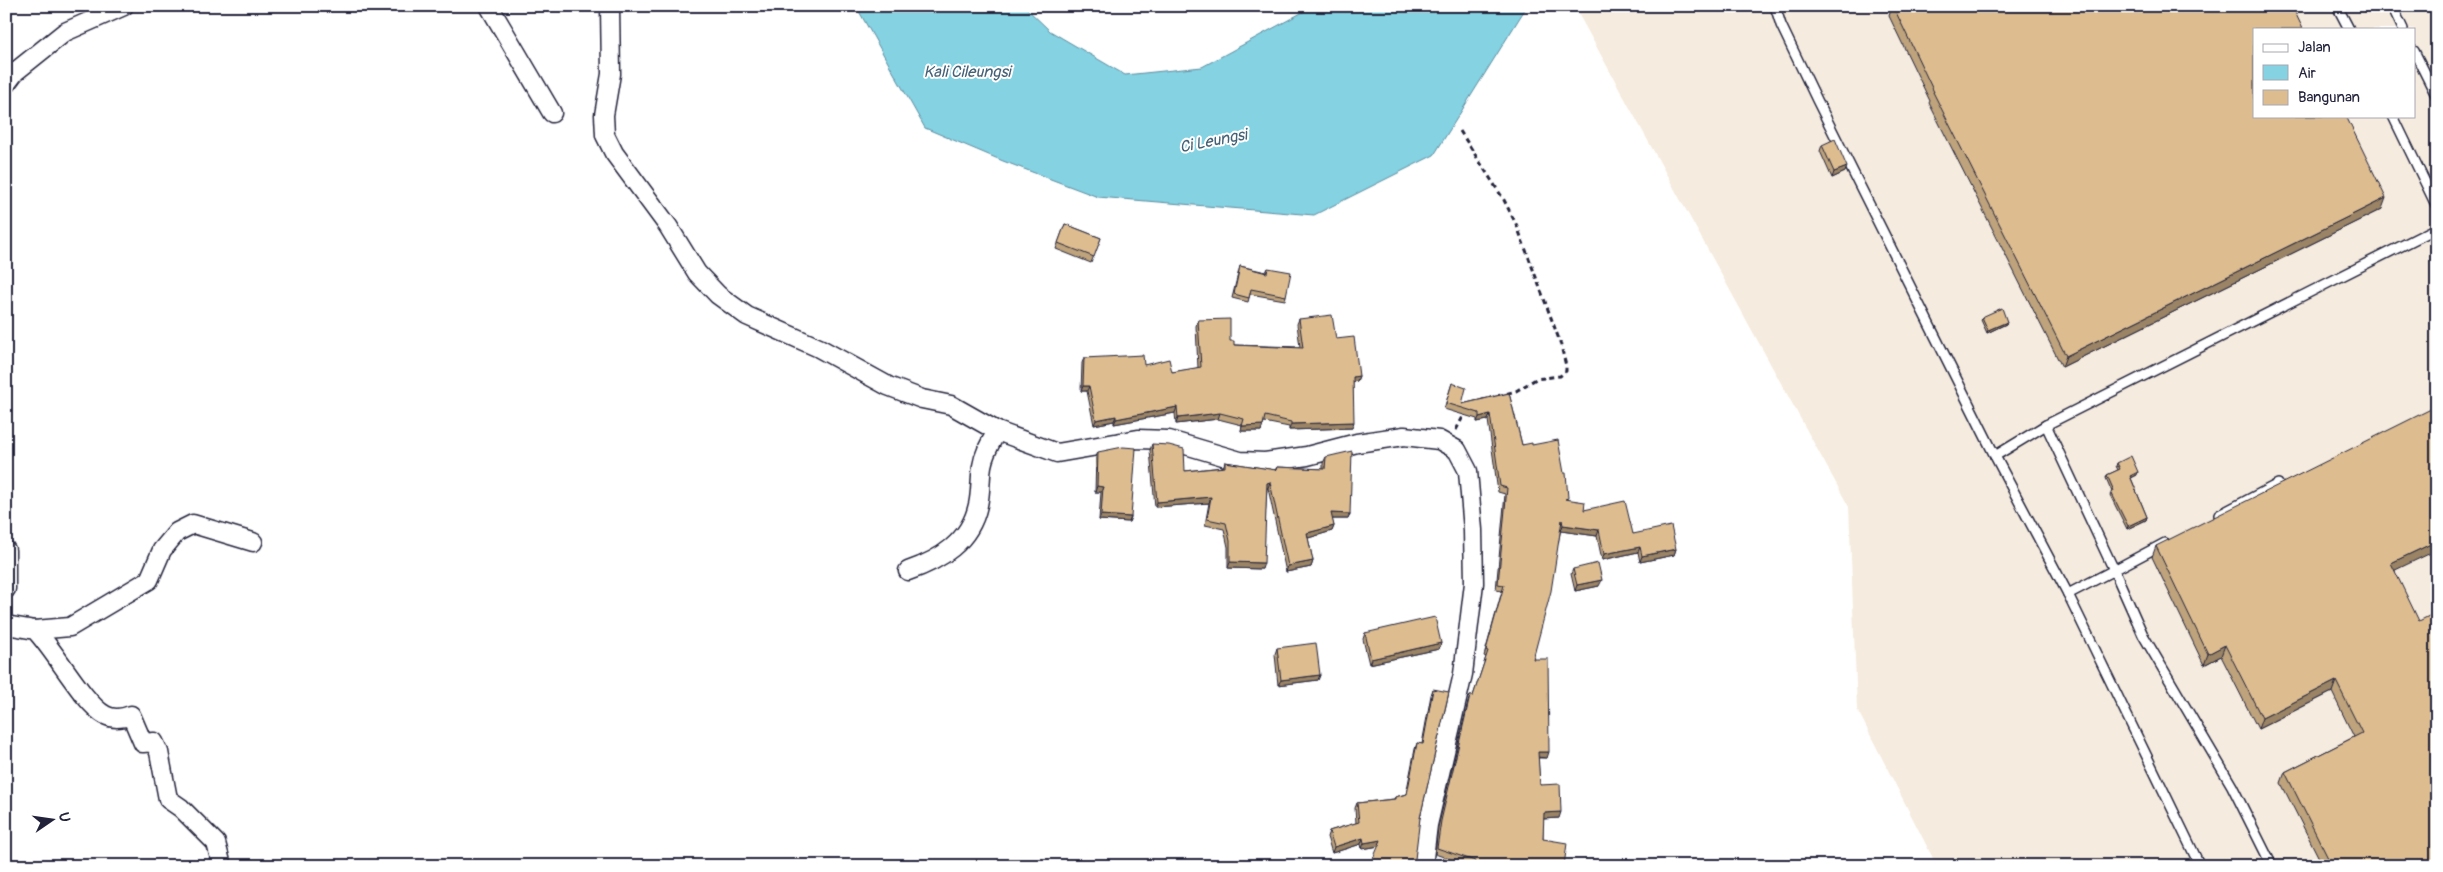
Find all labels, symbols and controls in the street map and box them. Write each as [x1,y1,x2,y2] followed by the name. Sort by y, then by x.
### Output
[2253,28,2416,118] legend
[2298,38,2331,57] text: Jalan
[924,62,1013,82] water label: Kali Cileungsi
[2298,64,2316,83] text: Air
[2298,88,2360,107] text: Bangunan
[1178,124,1251,157] water label: Ci Leungsi
[28,794,78,844] north arrow
[55,811,74,824] text: U

